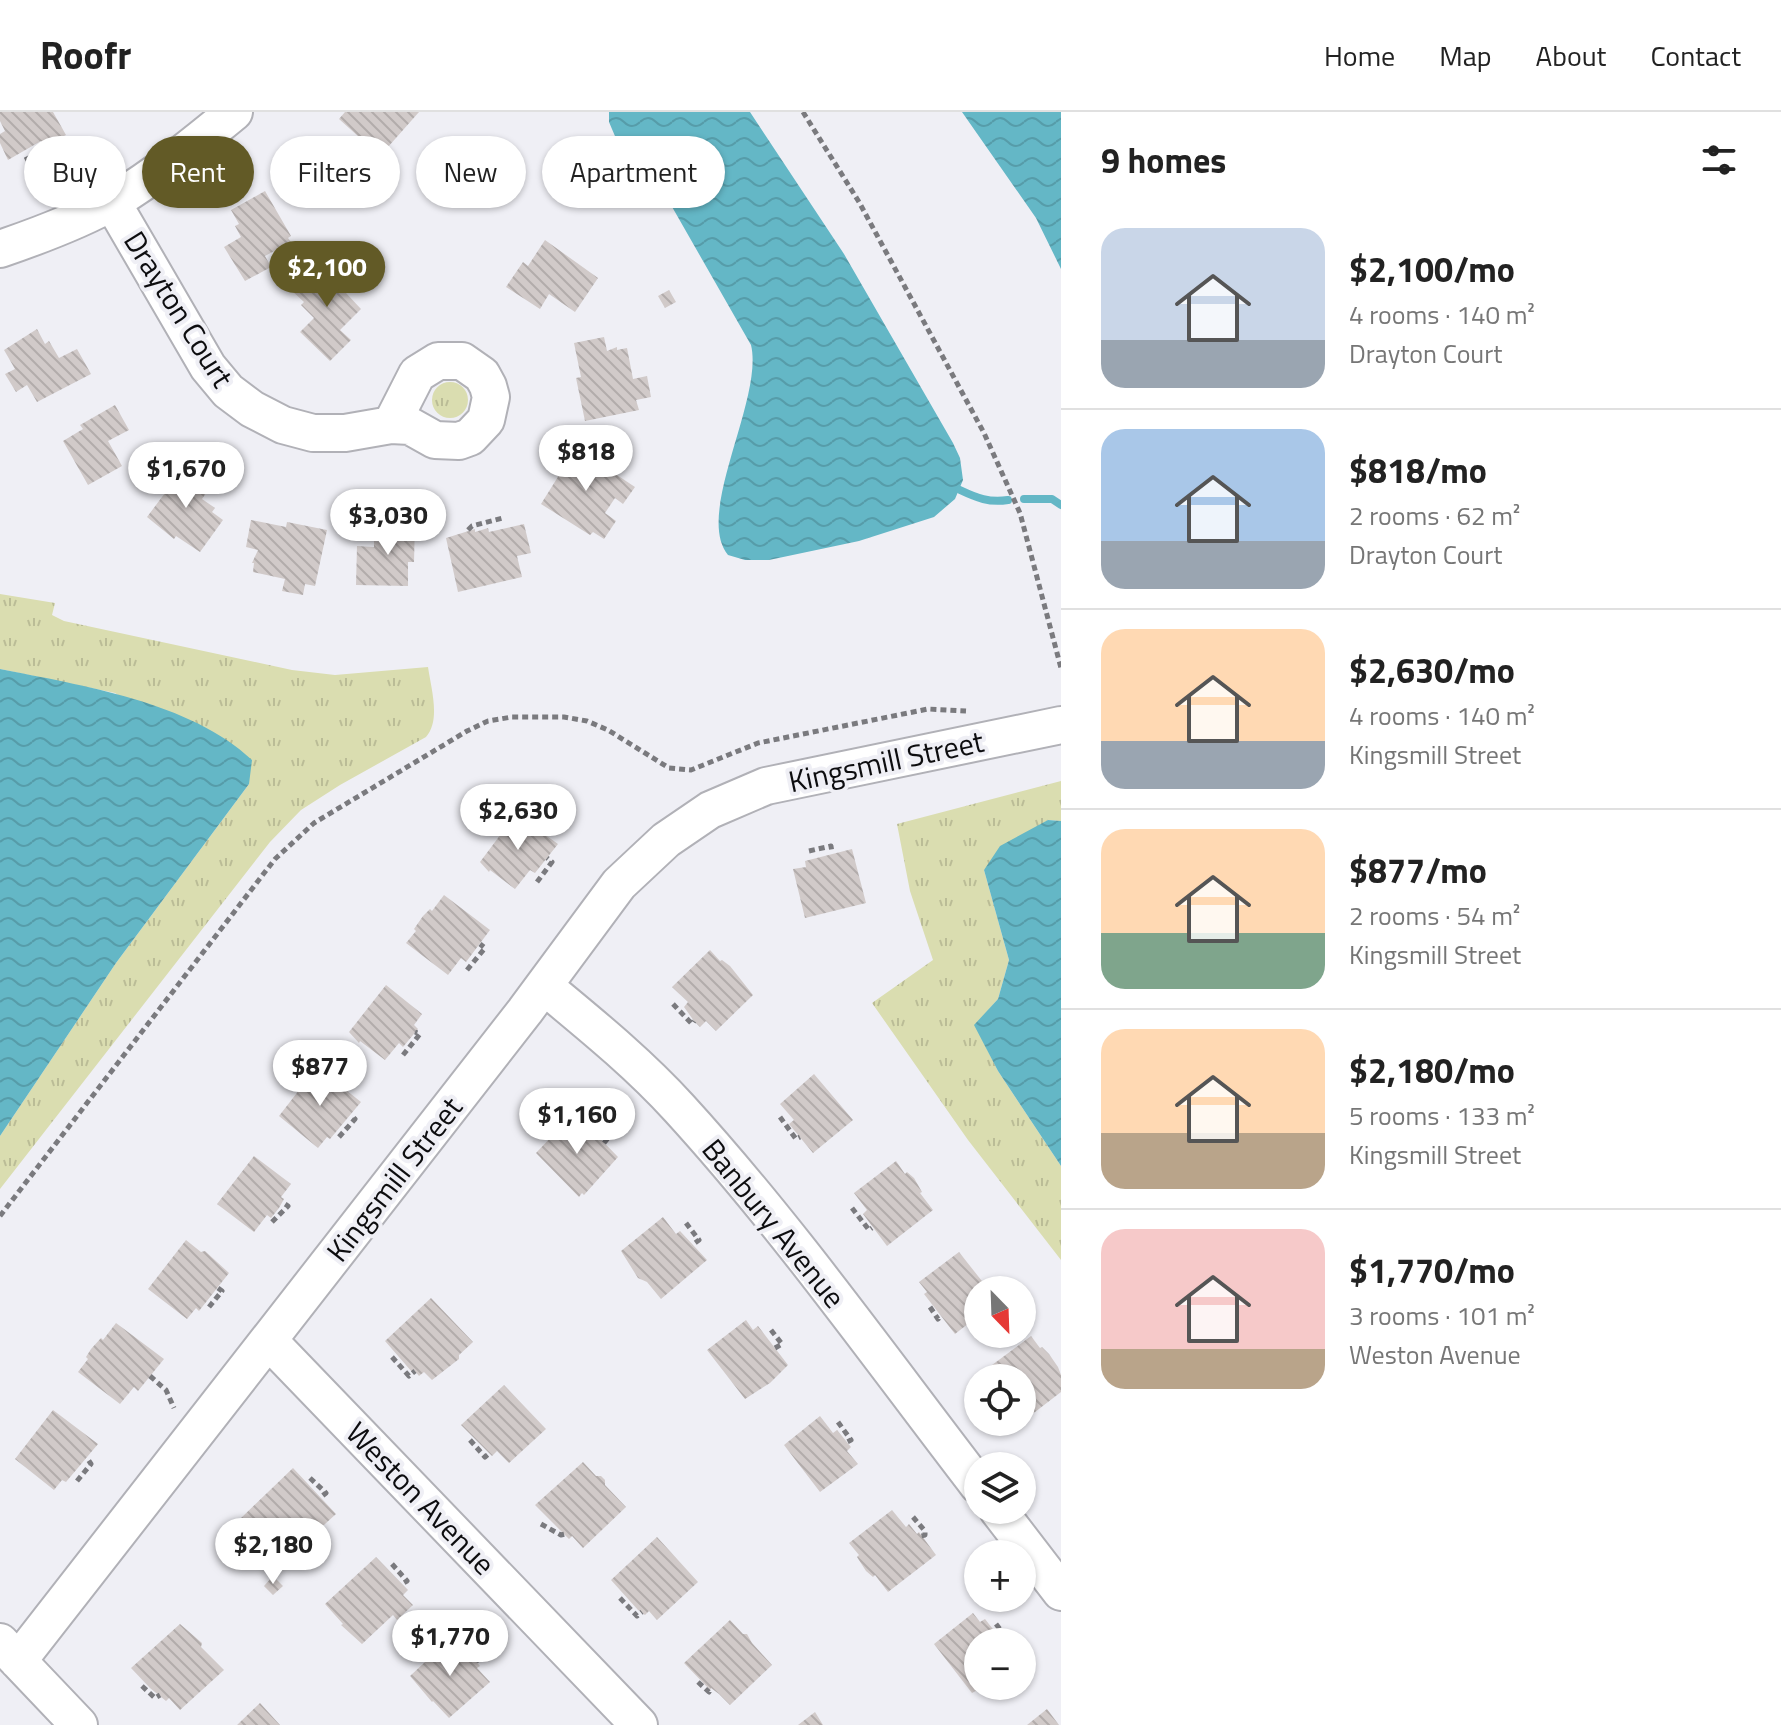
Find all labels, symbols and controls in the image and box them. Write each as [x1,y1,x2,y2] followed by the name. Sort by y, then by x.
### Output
[40,26,131,84] text: Roofr
[1324,34,1395,77] text: Home
[1439,34,1492,77] text: Map
[1536,34,1606,77] text: About
[1650,34,1741,77] text: Contact
[1101,134,1226,186] text: 9 homes
[24,136,126,208] chip: Buy
[142,136,254,208] chip: Rent
[270,136,400,208] chip: Filters
[416,136,526,208] chip: New
[542,136,725,208] chip: Apartment
[1697,138,1741,182] icon: filters
[113,222,246,397] street label: Drayton Court
[262,241,392,309] pin: $2,100
[1349,243,1515,295] text: $2,100/mo
[287,247,367,286] text: $2,100
[1165,260,1261,356] icon: home
[1349,295,1535,334] text: 4 rooms · 140 m²
[1349,334,1502,373] text: Drayton Court
[539,425,633,493] pin: $818
[557,431,615,470] text: $818
[121,442,251,510] pin: $1,670
[1349,444,1487,496] text: $818/mo
[146,448,226,487] text: $1,670
[1165,461,1261,557] icon: home
[323,489,453,557] pin: $3,030
[348,495,428,534] text: $3,030
[1349,496,1520,535] text: 2 rooms · 62 m²
[1349,535,1502,574] text: Drayton Court
[1349,644,1515,696] text: $2,630/mo
[1165,661,1261,757] icon: home
[1349,696,1535,735] text: 4 rooms · 140 m²
[784,718,988,804] street label: Kingsmill Street
[1349,735,1521,774] text: Kingsmill Street
[453,784,583,852] pin: $2,630
[478,790,558,829] text: $2,630
[1349,844,1487,896] text: $877/mo
[1165,861,1261,957] icon: home
[1349,896,1520,935] text: 2 rooms · 54 m²
[1349,935,1521,974] text: Kingsmill Street
[273,1040,367,1108] pin: $877
[1349,1044,1515,1096] text: $2,180/mo
[291,1046,349,1085] text: $877
[1165,1061,1261,1157] icon: home
[315,1086,474,1271] street label: Kingsmill Street
[512,1088,642,1156] pin: $1,160
[537,1094,617,1133] text: $1,160
[1349,1096,1535,1135] text: 5 rooms · 133 m²
[691,1128,857,1318] street label: Banbury Avenue
[1349,1135,1521,1174] text: Kingsmill Street
[1349,1244,1515,1296] text: $1,770/mo
[1165,1261,1261,1357] icon: home
[964,1276,1036,1348] north arrow
[964,1276,1036,1700] map controls
[1349,1296,1535,1335] text: 3 rooms · 101 m²
[1349,1335,1521,1374] text: Weston Avenue
[964,1364,1036,1436] button: locate
[336,1411,506,1585] street label: Weston Avenue
[964,1452,1036,1524] button: layers
[208,1518,338,1586] pin: $2,180
[233,1524,313,1563] text: $2,180
[964,1540,1036,1612] button: +
[385,1610,515,1678] pin: $1,770
[410,1616,490,1655] text: $1,770
[964,1628,1036,1700] button: −

